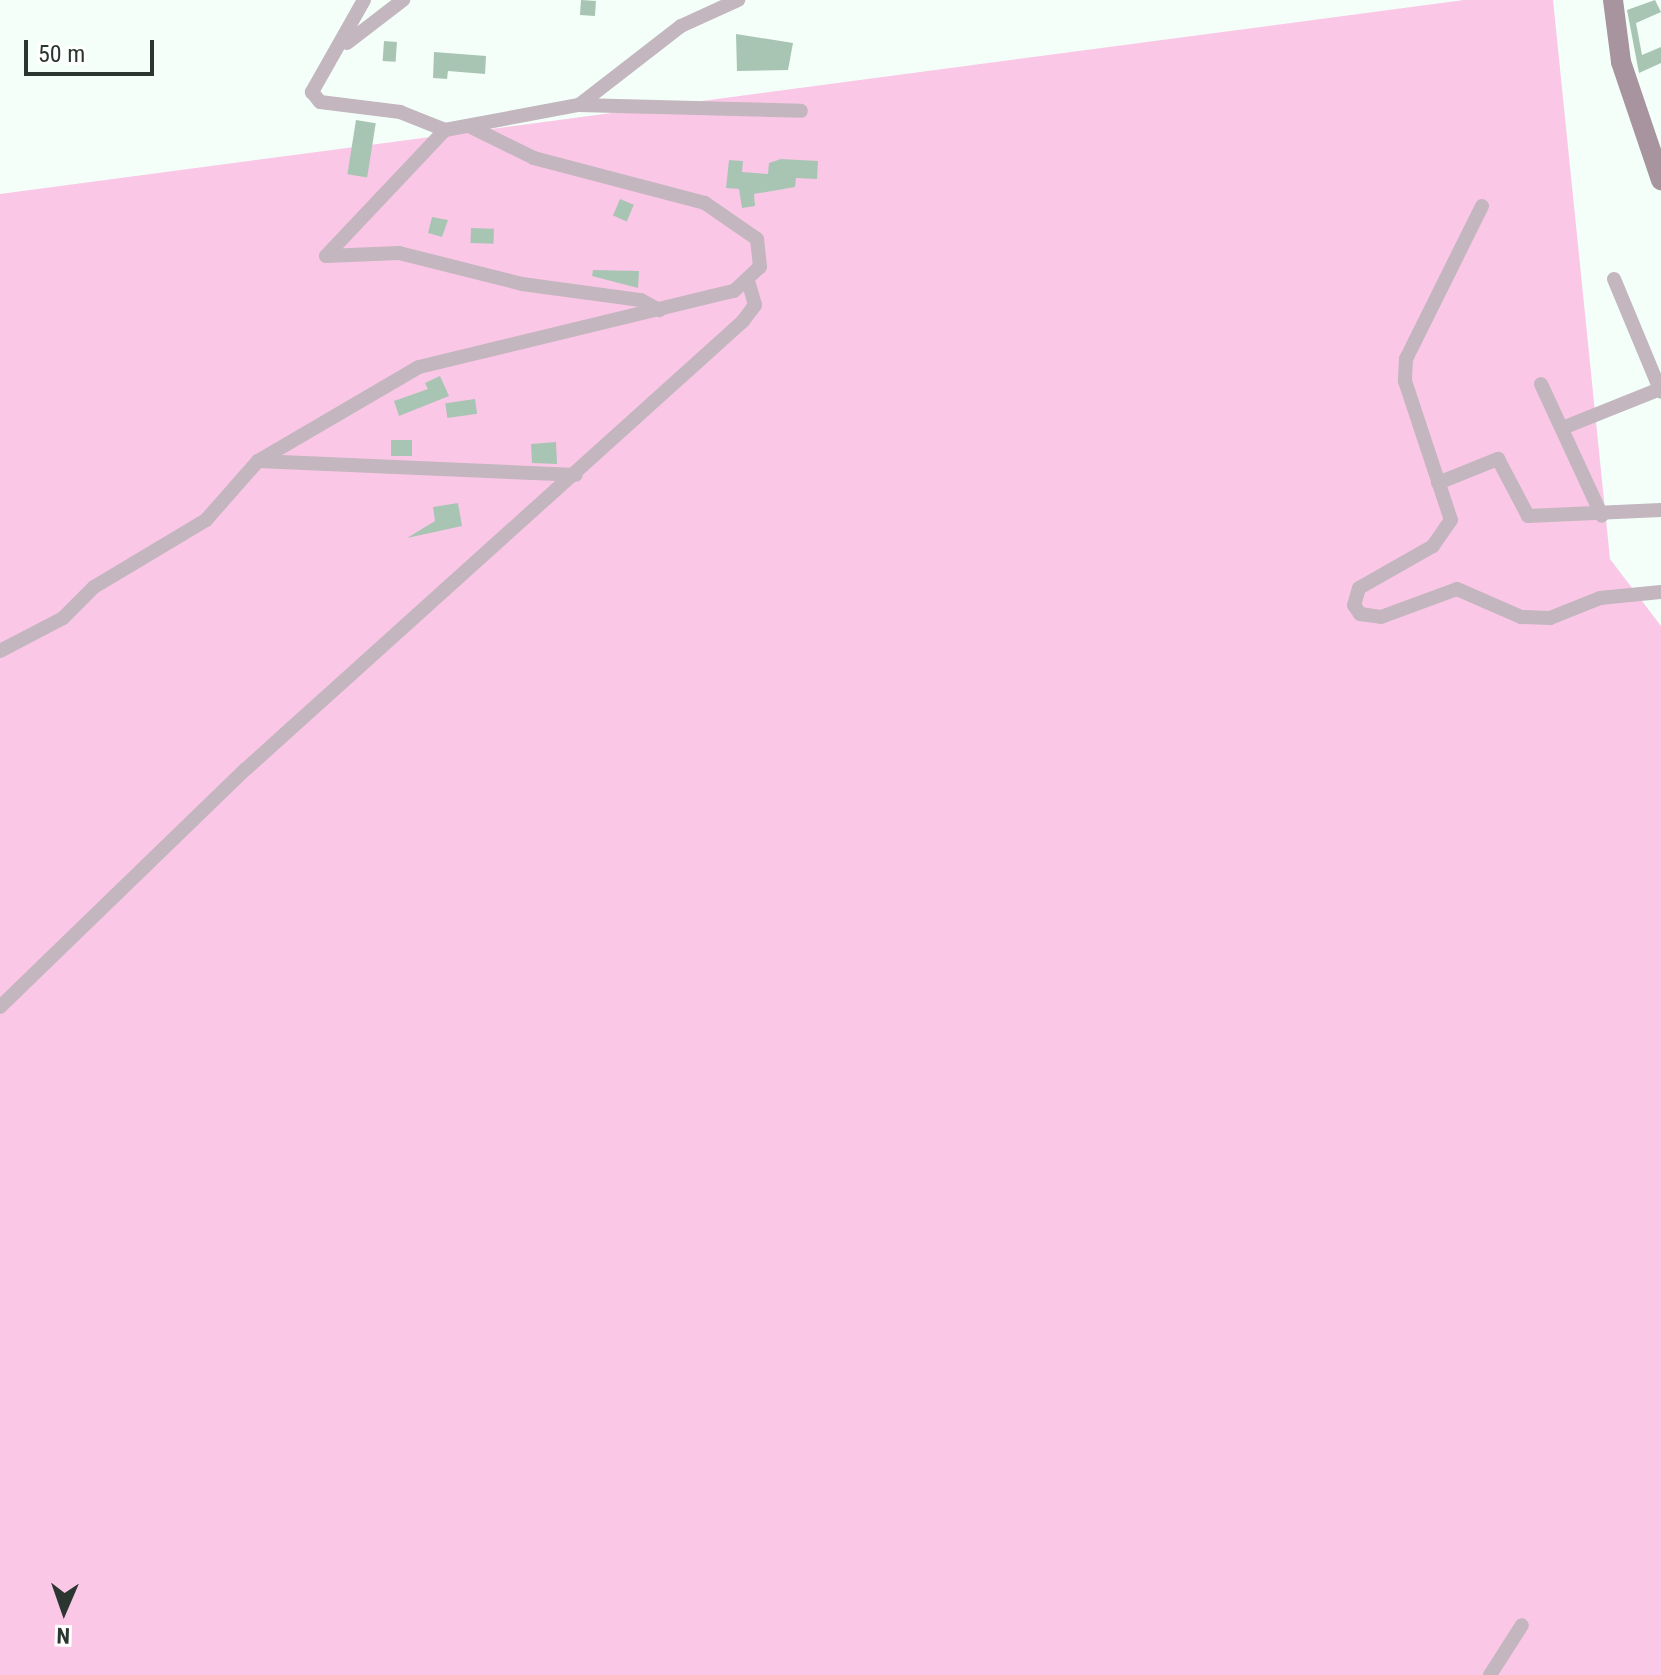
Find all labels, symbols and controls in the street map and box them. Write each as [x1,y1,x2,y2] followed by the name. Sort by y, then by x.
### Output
[28,24,158,74] scale bar
[38,40,85,68] text: 50 m
[24,1571,104,1651] north arrow
[56,1623,70,1648] text: N

